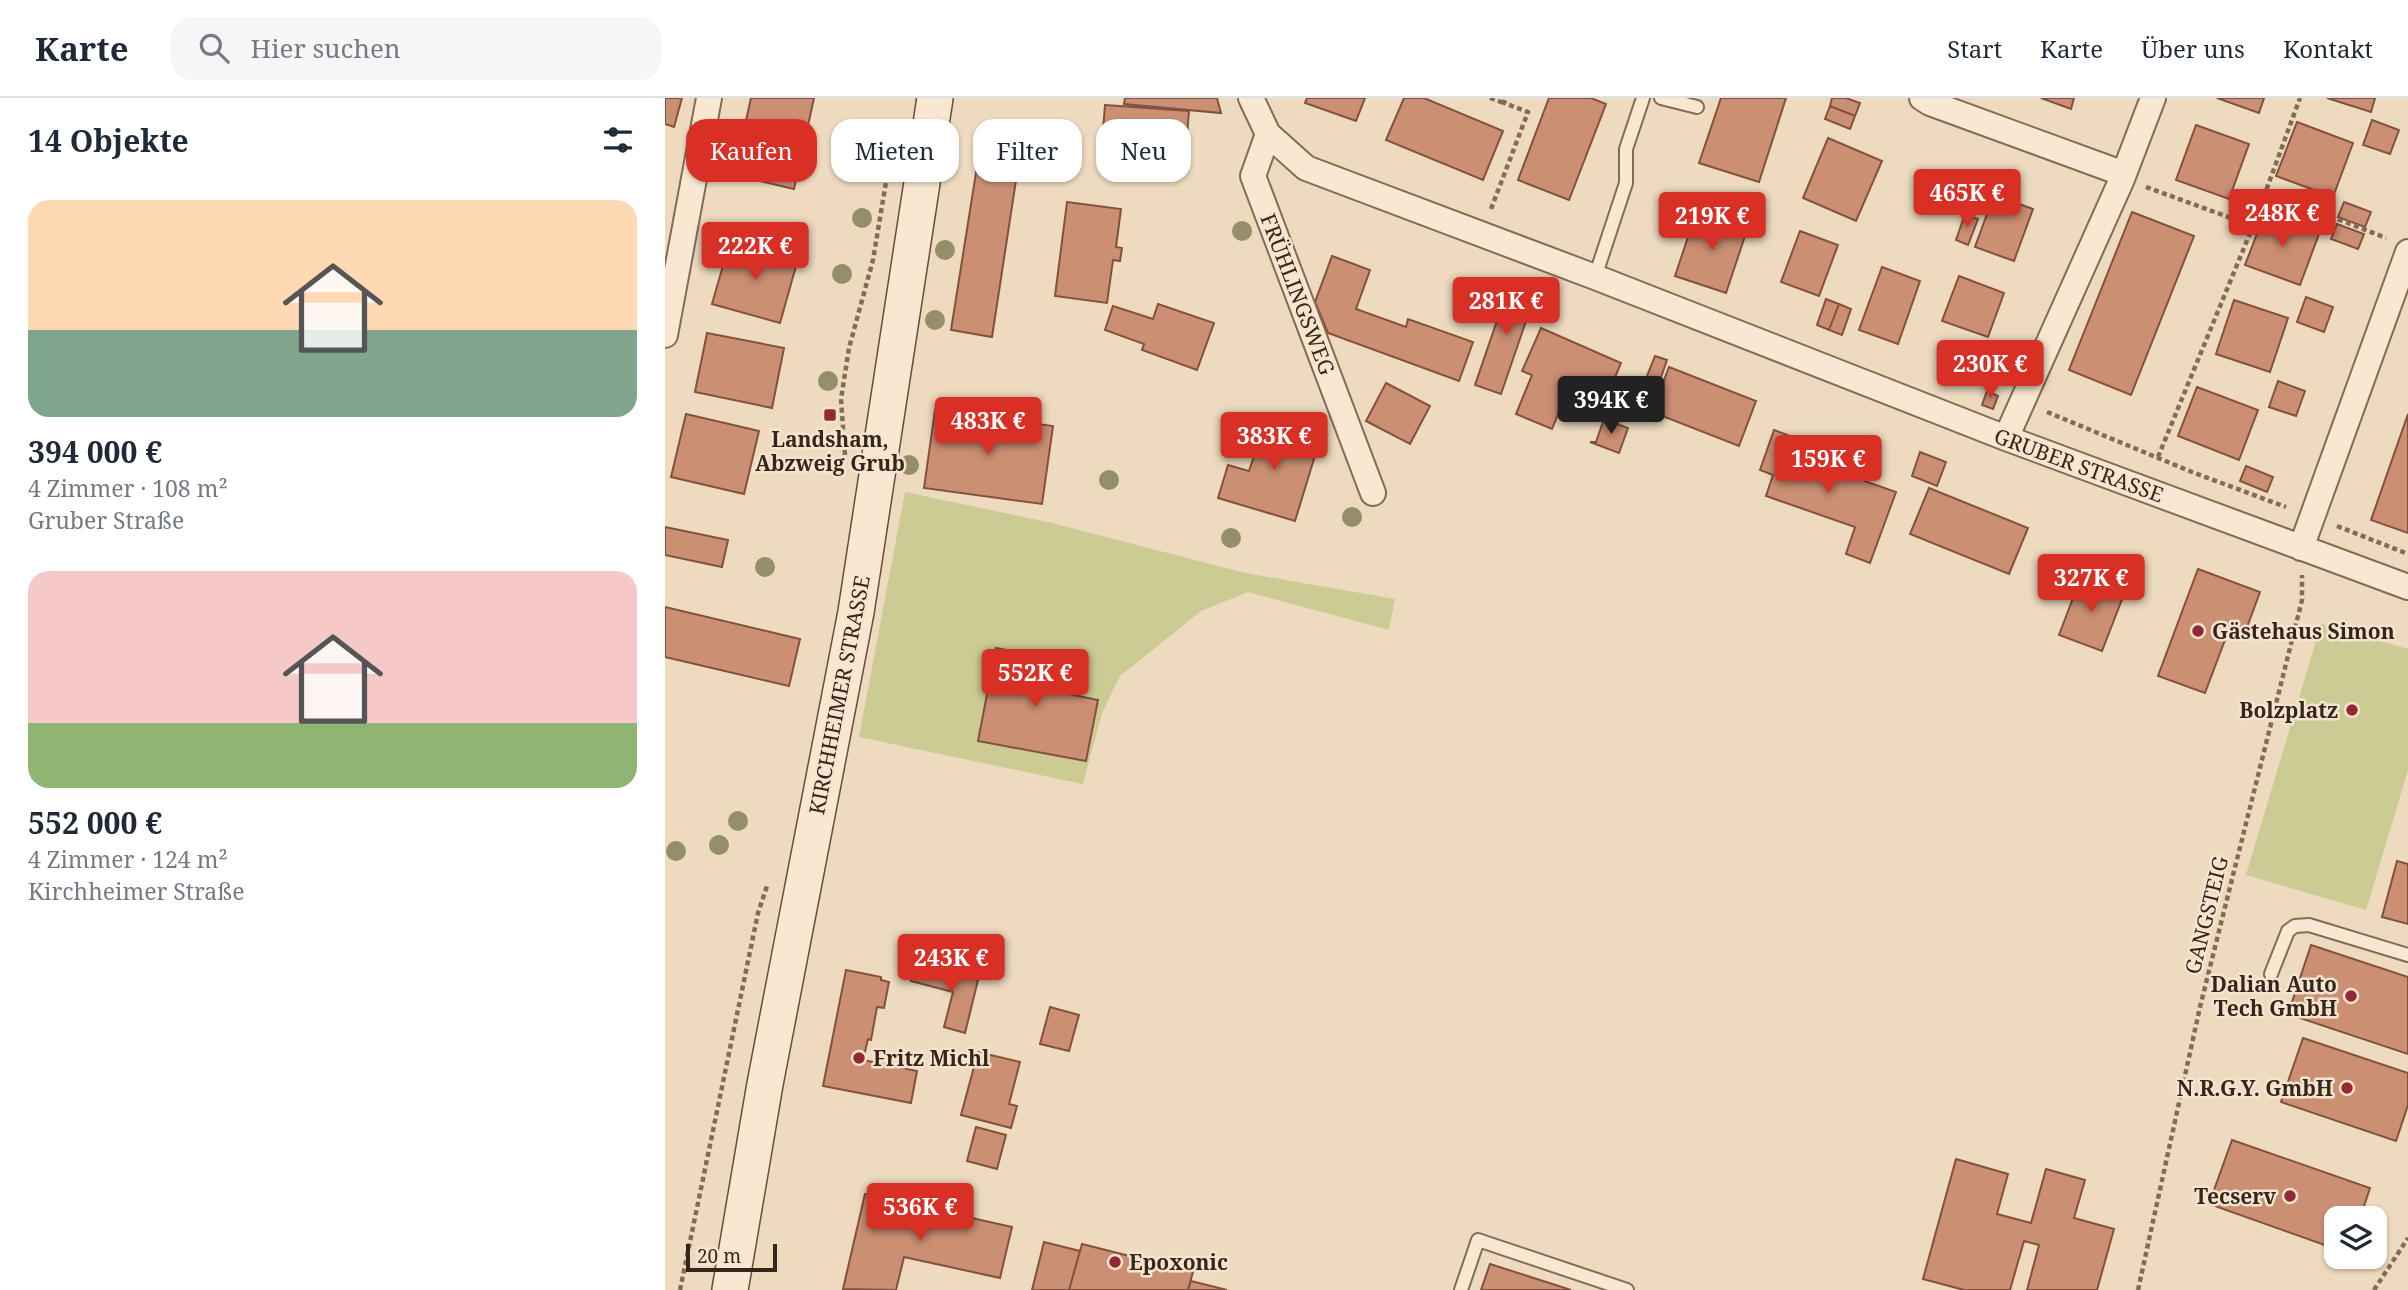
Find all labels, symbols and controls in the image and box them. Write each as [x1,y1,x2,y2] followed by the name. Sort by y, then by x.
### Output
[171,17,661,80] search box
[35,26,129,71] text: Karte
[195,29,233,67] icon: search
[251,30,401,66] text: Hier suchen
[1947,32,2002,65] text: Start
[2040,32,2103,65] text: Karte
[2141,32,2245,65] text: Über uns
[2283,32,2373,65] text: Kontakt
[686,119,817,182] chip: Kaufen
[831,119,959,182] chip: Mieten
[973,119,1082,182] chip: Filter
[1096,119,1191,182] chip: Neu
[28,120,189,161] text: 14 Objekte
[599,121,637,159] icon: filters
[1910,170,2024,229] pin: 465K €
[1930,176,2004,208] text: 465K €
[2225,190,2339,249] pin: 248K €
[1655,192,1769,252] pin: 219K €
[2245,196,2319,228] text: 248K €
[1675,199,1749,231] text: 219K €
[1254,209,1342,379] street label: FRÜHLINGSWEG
[698,222,812,282] pin: 222K €
[718,229,792,261] text: 222K €
[270,245,396,371] icon: home
[1449,278,1563,337] pin: 281K €
[1469,284,1543,316] text: 281K €
[1933,341,2047,400] pin: 230K €
[1953,347,2027,379] text: 230K €
[1554,376,1668,436] pin: 394K €
[1574,383,1648,415] text: 394K €
[931,398,1045,457] pin: 483K €
[951,404,1025,436] text: 483K €
[822,407,838,423] marker: Landsham, Abzweig Grub
[1217,412,1331,472] pin: 383K €
[1237,419,1311,451] text: 383K €
[1991,421,2167,509] street label: GRUBER STRASSE
[755,425,905,477] place label: Landsham, Abzweig Grub
[28,431,162,472] text: 394 000 €
[1771,436,1885,495] pin: 159K €
[1791,442,1865,474] text: 159K €
[28,472,228,504] text: 4 Zimmer · 108 m²
[28,504,184,536] text: Gruber Straße
[2034,554,2148,614] pin: 327K €
[2054,561,2128,593] text: 327K €
[802,573,876,817] street label: KIRCHHEIMER STRASSE
[270,616,396,742] icon: home
[2212,617,2395,645] place label: Gästehaus Simon
[2190,623,2206,639] marker: Gästehaus Simon
[978,650,1092,709] pin: 552K €
[998,656,1072,688] text: 552K €
[2239,696,2338,724] place label: Bolzplatz
[2344,702,2360,718] marker: Bolzplatz
[28,802,162,843] text: 552 000 €
[28,843,228,875] text: 4 Zimmer · 124 m²
[2178,853,2234,977] street label: GANGSTEIG
[28,875,244,907] text: Kirchheimer Straße
[894,934,1008,994] pin: 243K €
[914,941,988,973] text: 243K €
[2211,970,2337,1022] place label: Dalian Auto Tech GmbH
[2343,988,2359,1004] marker: Dalian Auto Tech GmbH
[873,1044,990,1072] place label: Fritz Michl
[851,1050,867,1066] marker: Fritz Michl
[2177,1074,2333,1102] place label: N.R.G.Y. GmbH
[2339,1080,2355,1096] marker: N.R.G.Y. GmbH
[2194,1182,2276,1210] place label: Tecserv
[863,1184,977,1243] pin: 536K €
[2282,1188,2298,1204] marker: Tecserv
[883,1190,957,1222] text: 536K €
[2324,1206,2387,1269] map controls
[2324,1206,2387,1269] button: layers
[686,1241,777,1273] scale bar
[697,1243,741,1269] text: 20 m
[1129,1248,1228,1276] place label: Epoxonic
[1107,1254,1123,1270] marker: Epoxonic

